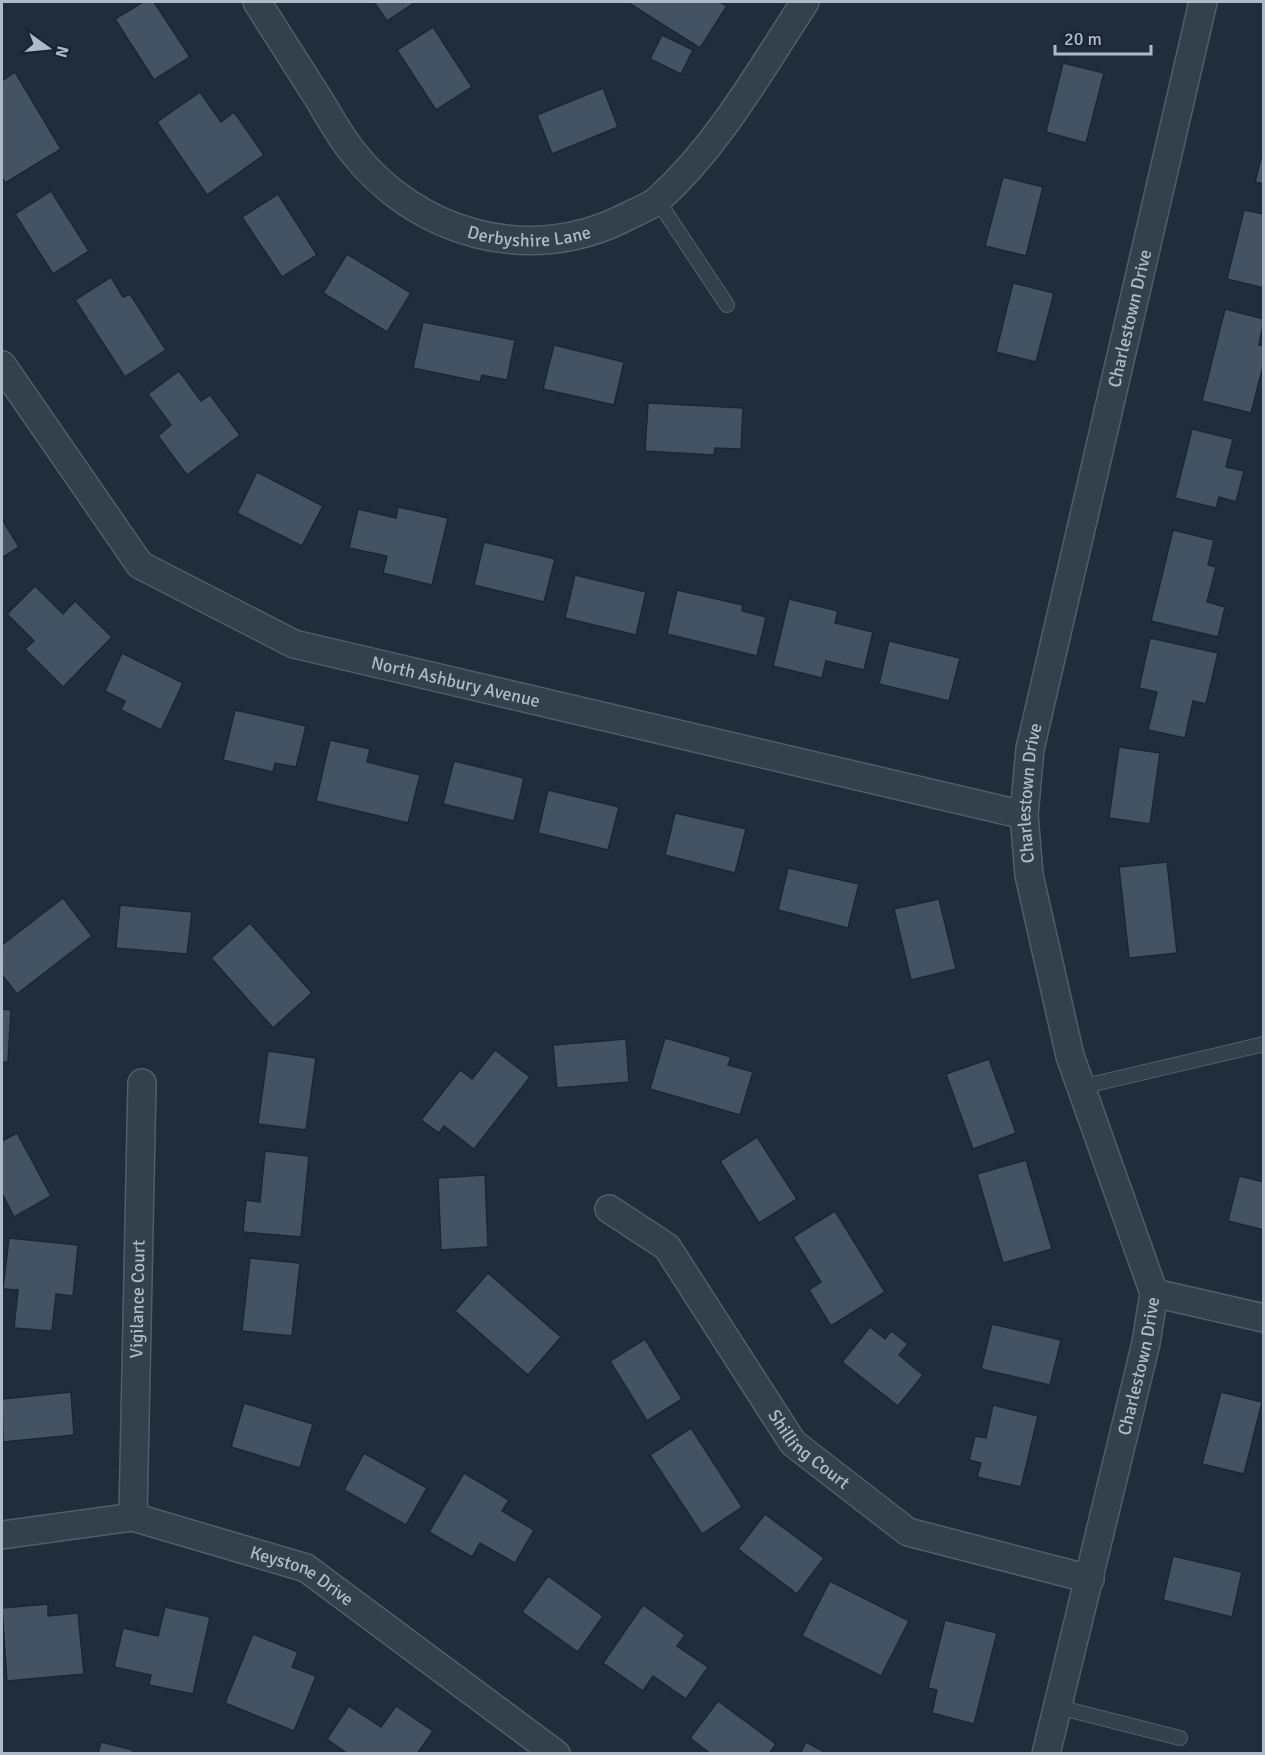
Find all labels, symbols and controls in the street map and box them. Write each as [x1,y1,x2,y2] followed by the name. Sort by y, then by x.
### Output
[18,18,78,78] north arrow
[1055,18,1151,56] scale bar
[1064,28,1102,50] text: 20 m
[50,44,73,60] text: N
[465,221,593,252] street label: Derbyshire Lane
[1103,247,1156,390] street label: Charlestown Drive
[369,651,542,712] street label: North Ashbury Avenue
[1013,721,1047,864] street label: Charlestown Drive
[125,1240,150,1359] street label: Vigilance Court
[1113,1295,1164,1437] street label: Charlestown Drive
[763,1405,854,1494] street label: Shilling Court
[248,1541,358,1611] street label: Keystone Drive

